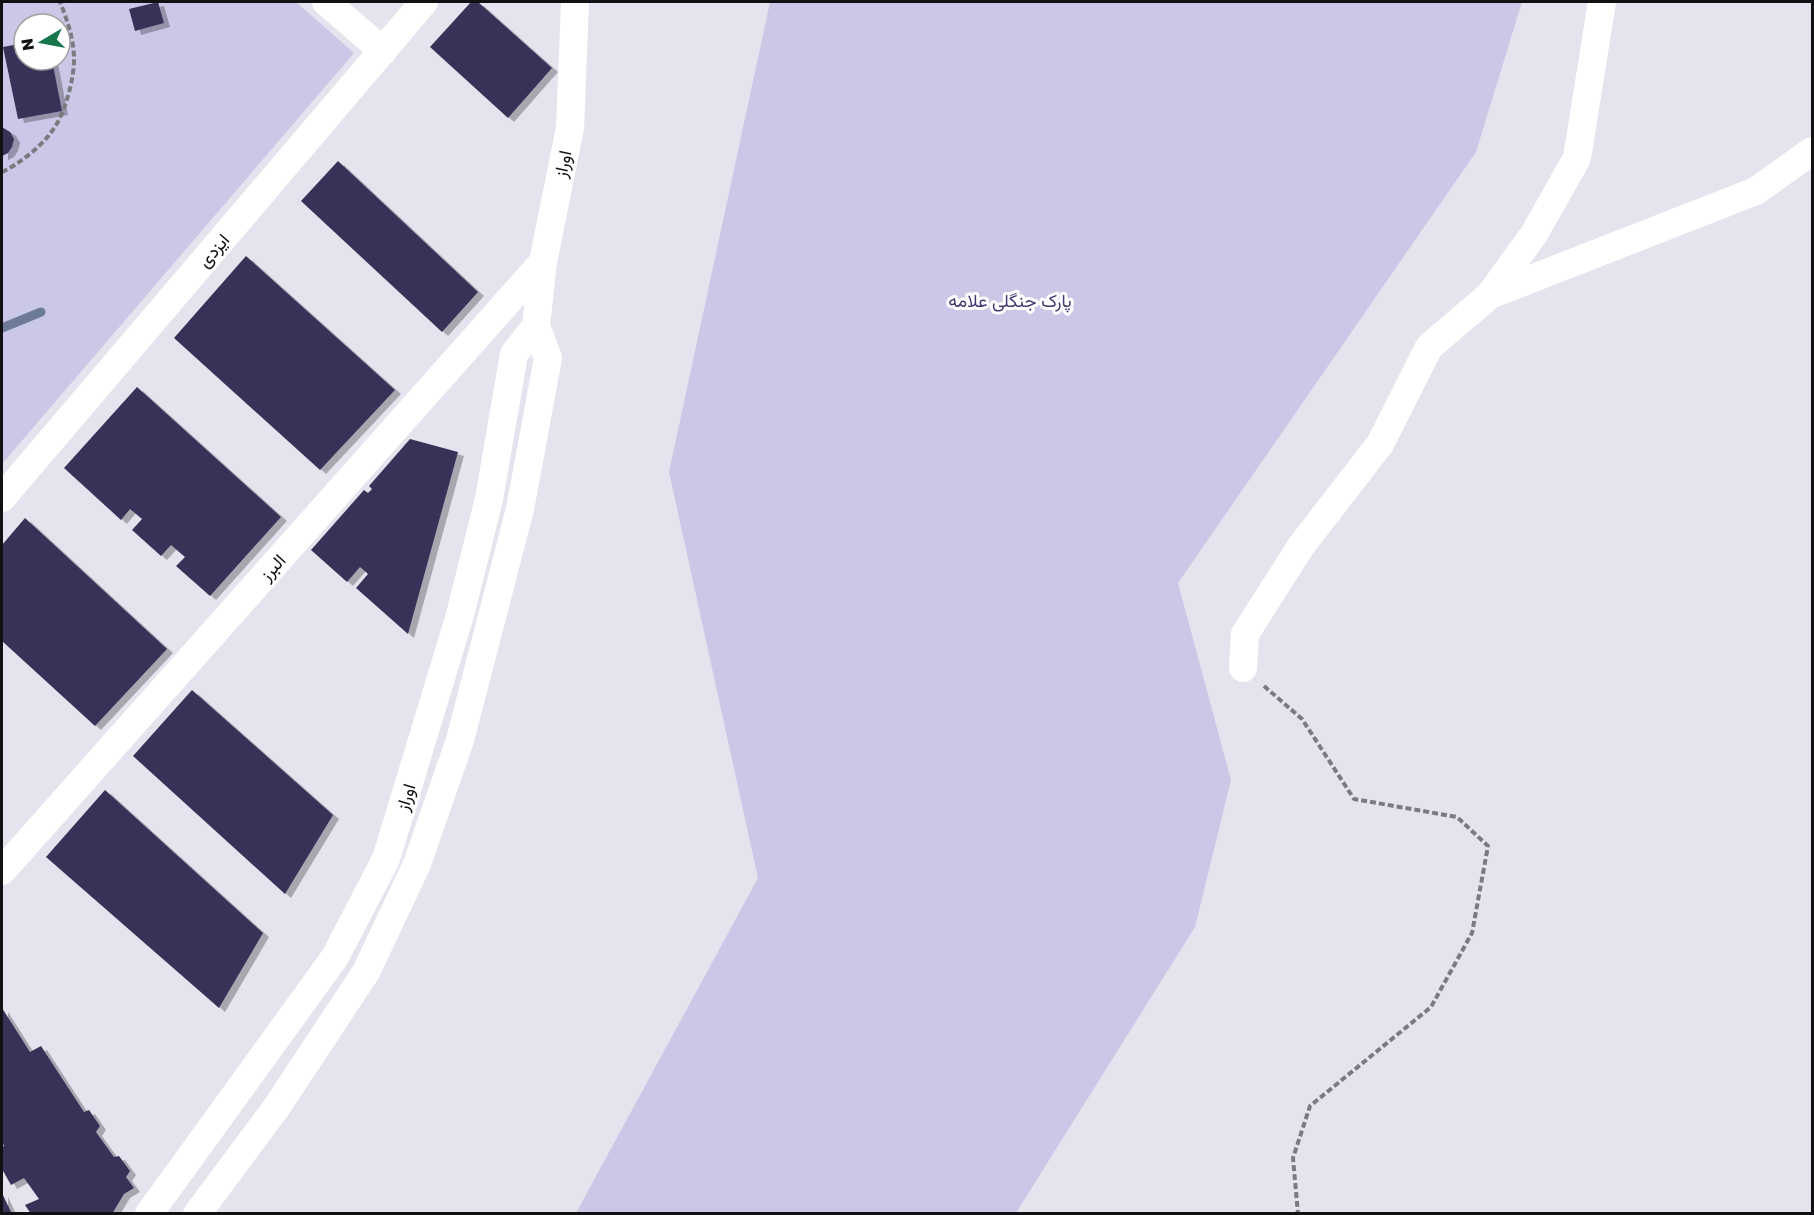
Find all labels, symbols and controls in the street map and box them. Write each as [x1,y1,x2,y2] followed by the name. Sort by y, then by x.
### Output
[12,12,72,72] north arrow
[16,37,38,52] text: N
[548,148,577,181] street label: اوراز
[192,229,234,272] street label: ایزدی
[948,289,1072,313] park label: پارک جنگلی علامه
[254,549,290,586] street label: البرز
[390,781,420,815] street label: اوراز

